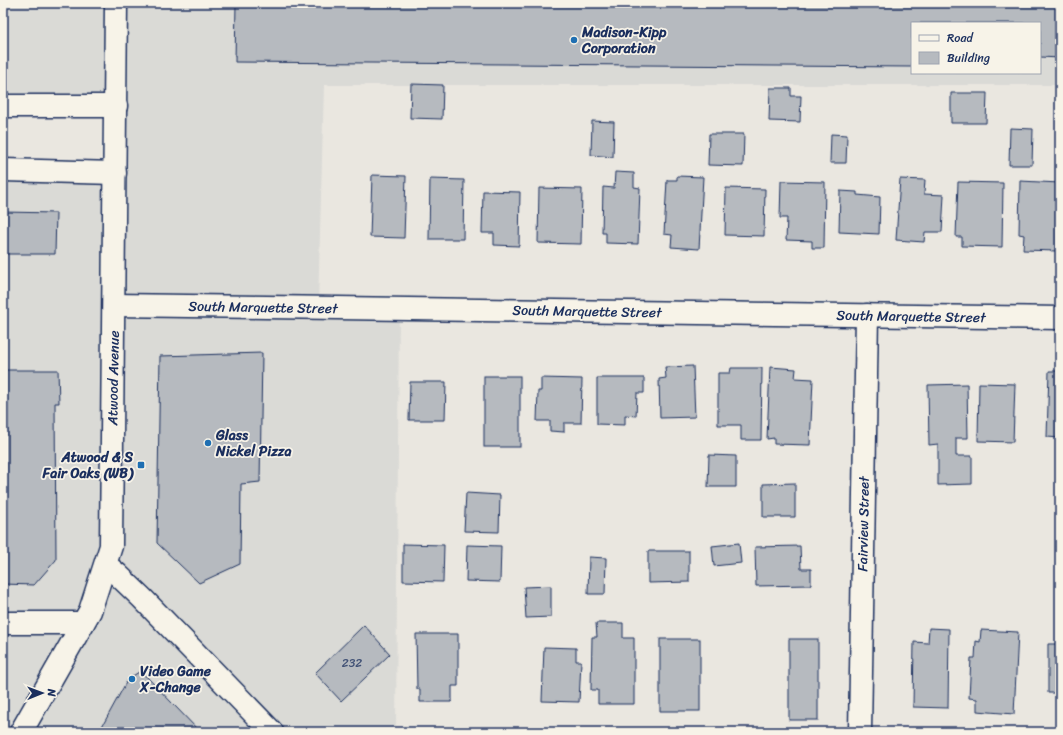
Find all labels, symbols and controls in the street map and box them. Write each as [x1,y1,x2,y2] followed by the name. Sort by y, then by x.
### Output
[581,20,667,61] place label: Madison-Kipp Corporation
[911,22,1041,74] legend
[947,27,974,49] text: Road
[569,35,579,45] marker: Madison-Kipp Corporation
[947,47,990,69] text: Building
[188,294,339,321] street label: South Marquette Street
[512,298,663,325] street label: South Marquette Street
[836,303,987,330] street label: South Marquette Street
[100,330,127,427] street label: Atwood Avenue
[215,423,292,464] place label: Glass Nickel Pizza
[203,438,213,448] marker: Glass Nickel Pizza
[42,445,134,486] place label: Atwood & S Fair Oaks (WB)
[136,460,146,470] marker: Atwood & S Fair Oaks (WB)
[850,475,877,572] street label: Fairview Street
[342,652,362,674] house number: 232
[139,659,212,700] place label: Video Game X-Change
[22,673,62,713] north arrow
[127,674,137,684] marker: Video Game X-Change
[42,688,61,697] text: N

